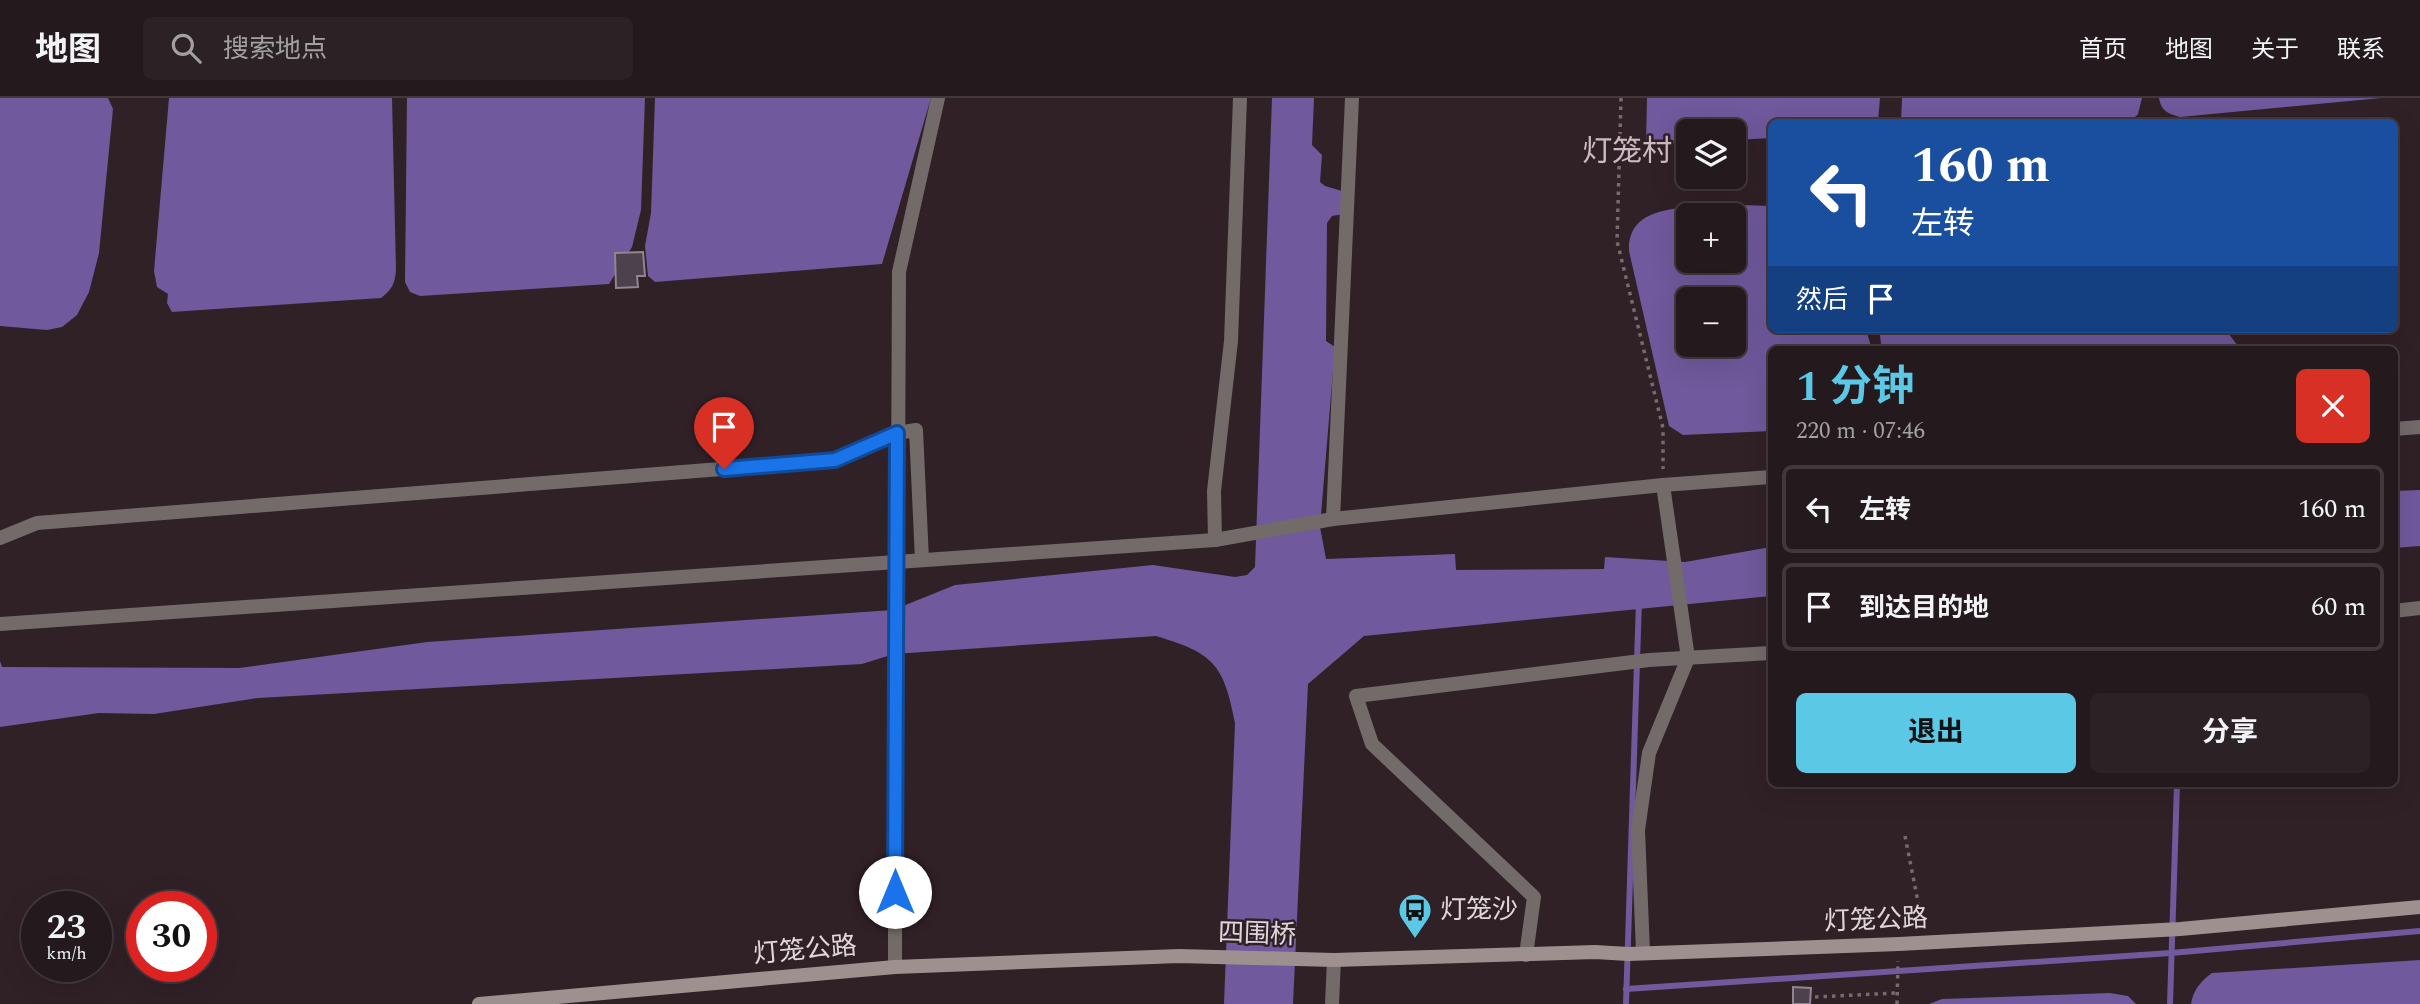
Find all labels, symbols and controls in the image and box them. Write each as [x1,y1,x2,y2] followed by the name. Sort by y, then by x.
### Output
[143,17,633,80] search box
[35,25,101,75] text: 地图
[167,29,205,67] icon: search
[223,29,327,69] text: 搜索地点
[2079,32,2127,68] text: 首页
[2165,32,2213,68] text: 地图
[2251,32,2299,68] text: 关于
[2337,32,2385,68] text: 联系
[1676,119,1746,357] map controls
[1676,119,1746,189] button: layers
[1582,129,1672,175] district label: 灯笼村
[1911,129,2050,204] text: 160 m
[1796,147,1887,238] icon: left
[1911,200,1975,249] text: 左转
[1676,203,1746,273] button: +
[1796,280,1848,320] text: 然后
[1862,280,1900,318] icon: arrive
[1676,287,1746,357] button: −
[1796,356,1914,419] text: 1 分钟
[2296,369,2370,443] button: close
[694,397,754,469] pin
[705,408,743,446] icon: arrive
[1796,414,1925,449] text: 220 m · 07:46
[2298,489,2366,529] text: 160 m
[1800,490,1838,528] icon: left
[1859,490,1911,530] text: 左转
[2311,587,2366,627] text: 60 m
[1800,588,1838,626] icon: arrive
[1859,588,1989,628] text: 到达目的地
[1796,693,2076,773] button: 退出
[2090,693,2370,773] button: 分享
[858,855,932,929] position arrow
[1440,890,1518,930] place label: 灯笼沙
[126,891,217,982] speed limit sign: 30
[1396,891,1434,940] bus stop icon: 灯笼沙
[1823,898,1929,942] street label: 灯笼公路
[47,901,86,954] text: 23
[1217,913,1297,955] street label: 四围桥
[751,926,859,974] street label: 灯笼公路
[46,940,87,967] text: km/h

